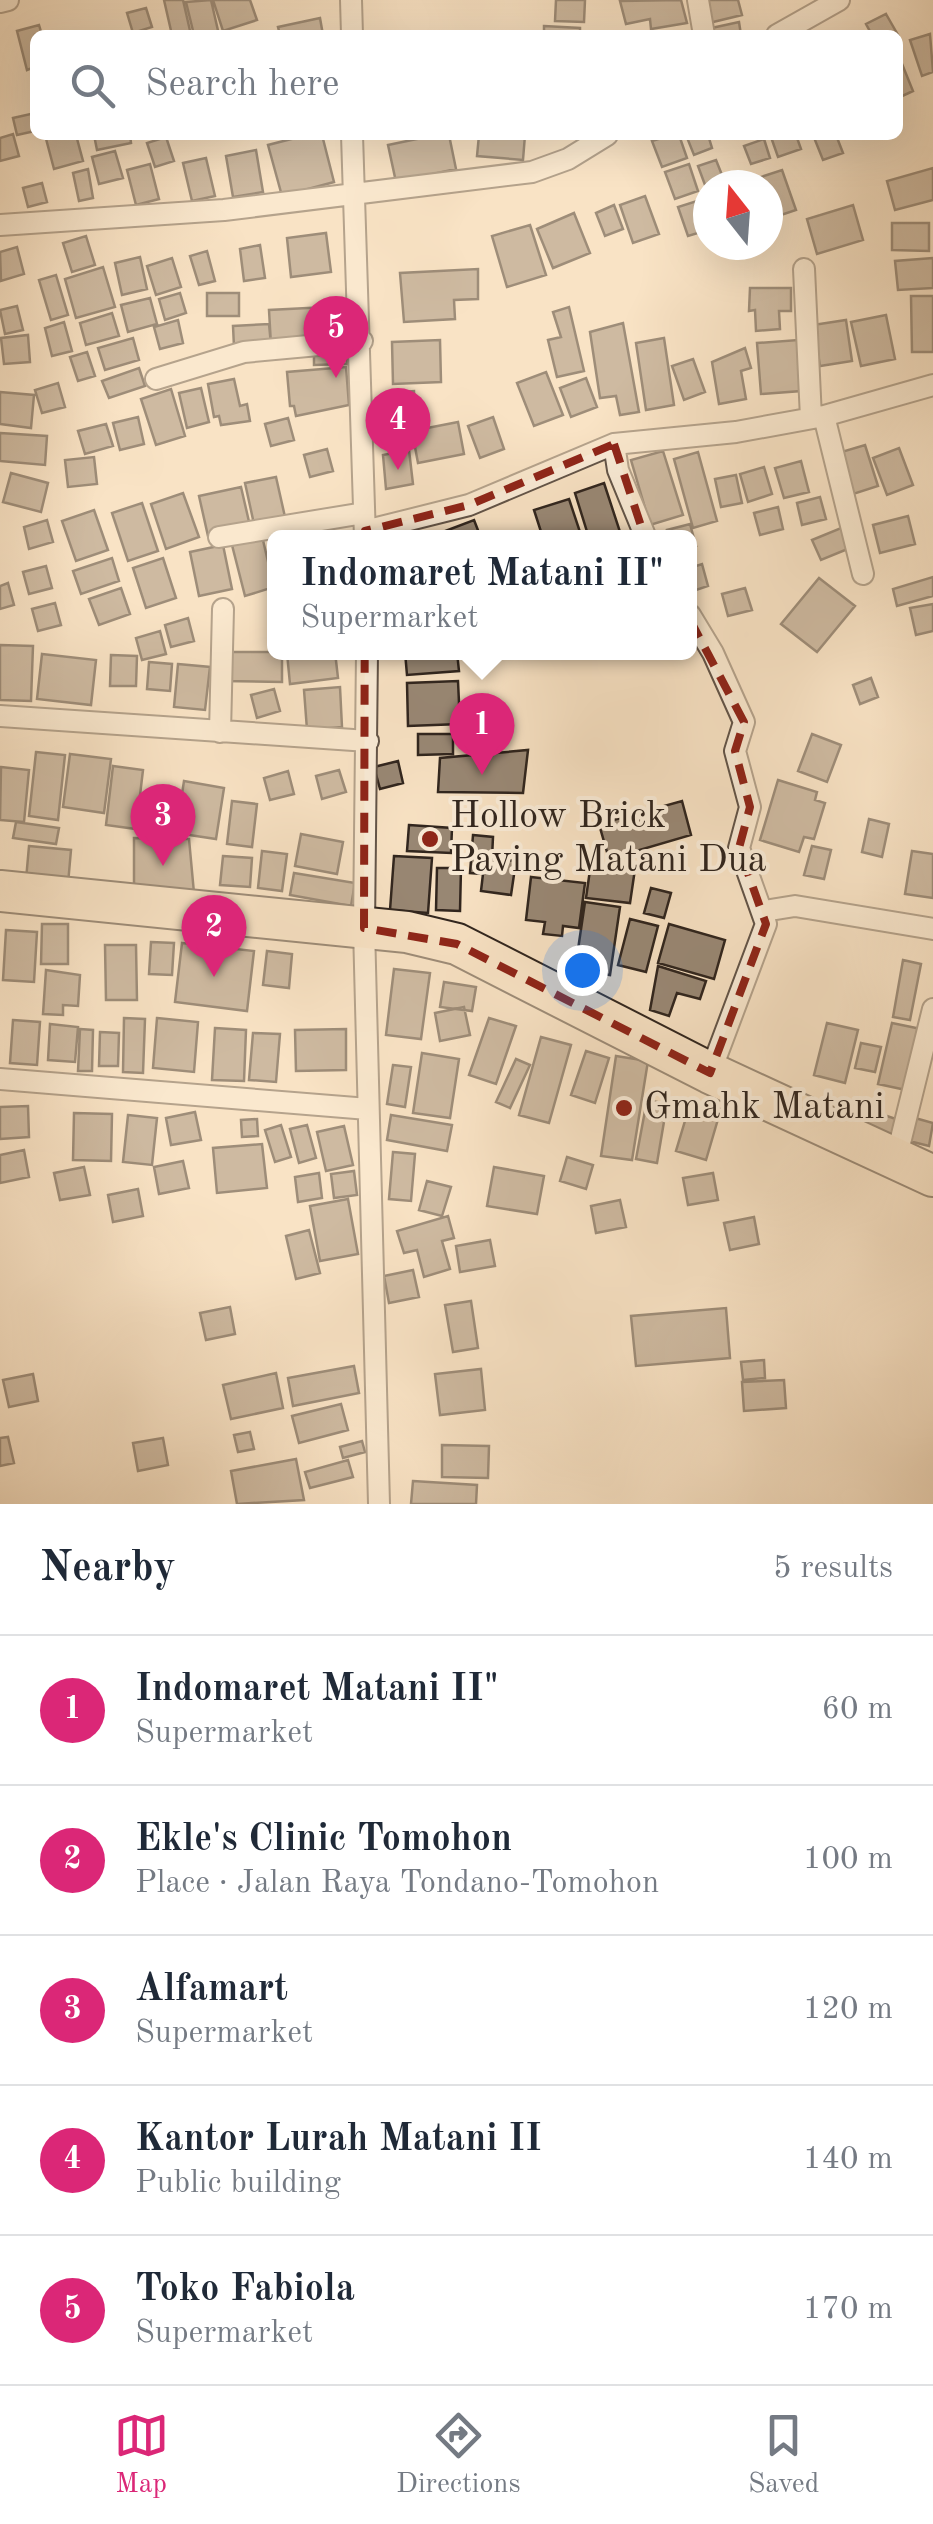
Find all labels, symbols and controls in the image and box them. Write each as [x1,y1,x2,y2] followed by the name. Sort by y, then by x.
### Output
[30,30,903,140] search box
[65,58,120,113] icon: search
[145,66,340,104] text: Search here
[693,170,783,260] north arrow
[304,296,368,378] pin: 5
[366,388,430,470] pin: 4
[267,530,697,660] popup
[300,556,664,594] text: Indomaret Matani II"
[300,603,478,635] text: Supermarket
[450,692,514,775] pin: 1
[130,784,196,866] pin: 3
[450,798,767,880] place label: Hollow Brick Paving Matani Dua
[419,828,441,850] marker: Hollow Brick Paving Matani Dua
[182,894,246,977] pin: 2
[557,945,608,996] your location
[644,1089,885,1127] place label: Gmahk Matani
[613,1097,635,1119] marker: Gmahk Matani
[40,1548,176,1590] text: Nearby
[773,1553,893,1585] text: 5 results
[135,1671,499,1709] text: Indomaret Matani II"
[63,1694,82,1726] text: 1
[822,1694,893,1726] text: 60 m
[135,1718,313,1750] text: Supermarket
[135,1821,512,1859] text: Ekle's Clinic Tomohon
[63,1844,82,1876] text: 2
[803,1844,893,1876] text: 100 m
[135,1868,659,1900] text: Place · Jalan Raya Tondano-Tomohon
[135,1971,288,2009] text: Alfamart
[63,1994,82,2026] text: 3
[803,1994,893,2026] text: 120 m
[135,2018,313,2050] text: Supermarket
[135,2121,542,2159] text: Kantor Lurah Matani II
[63,2144,82,2176] text: 4
[803,2144,893,2176] text: 140 m
[135,2168,341,2200] text: Public building
[135,2271,355,2309] text: Toko Fabiola
[63,2294,82,2326] text: 5
[803,2294,893,2326] text: 170 m
[135,2318,313,2350] text: Supermarket
[114,2408,169,2503] tab: Map
[396,2408,521,2503] tab: Directions
[748,2408,819,2503] tab: Saved

